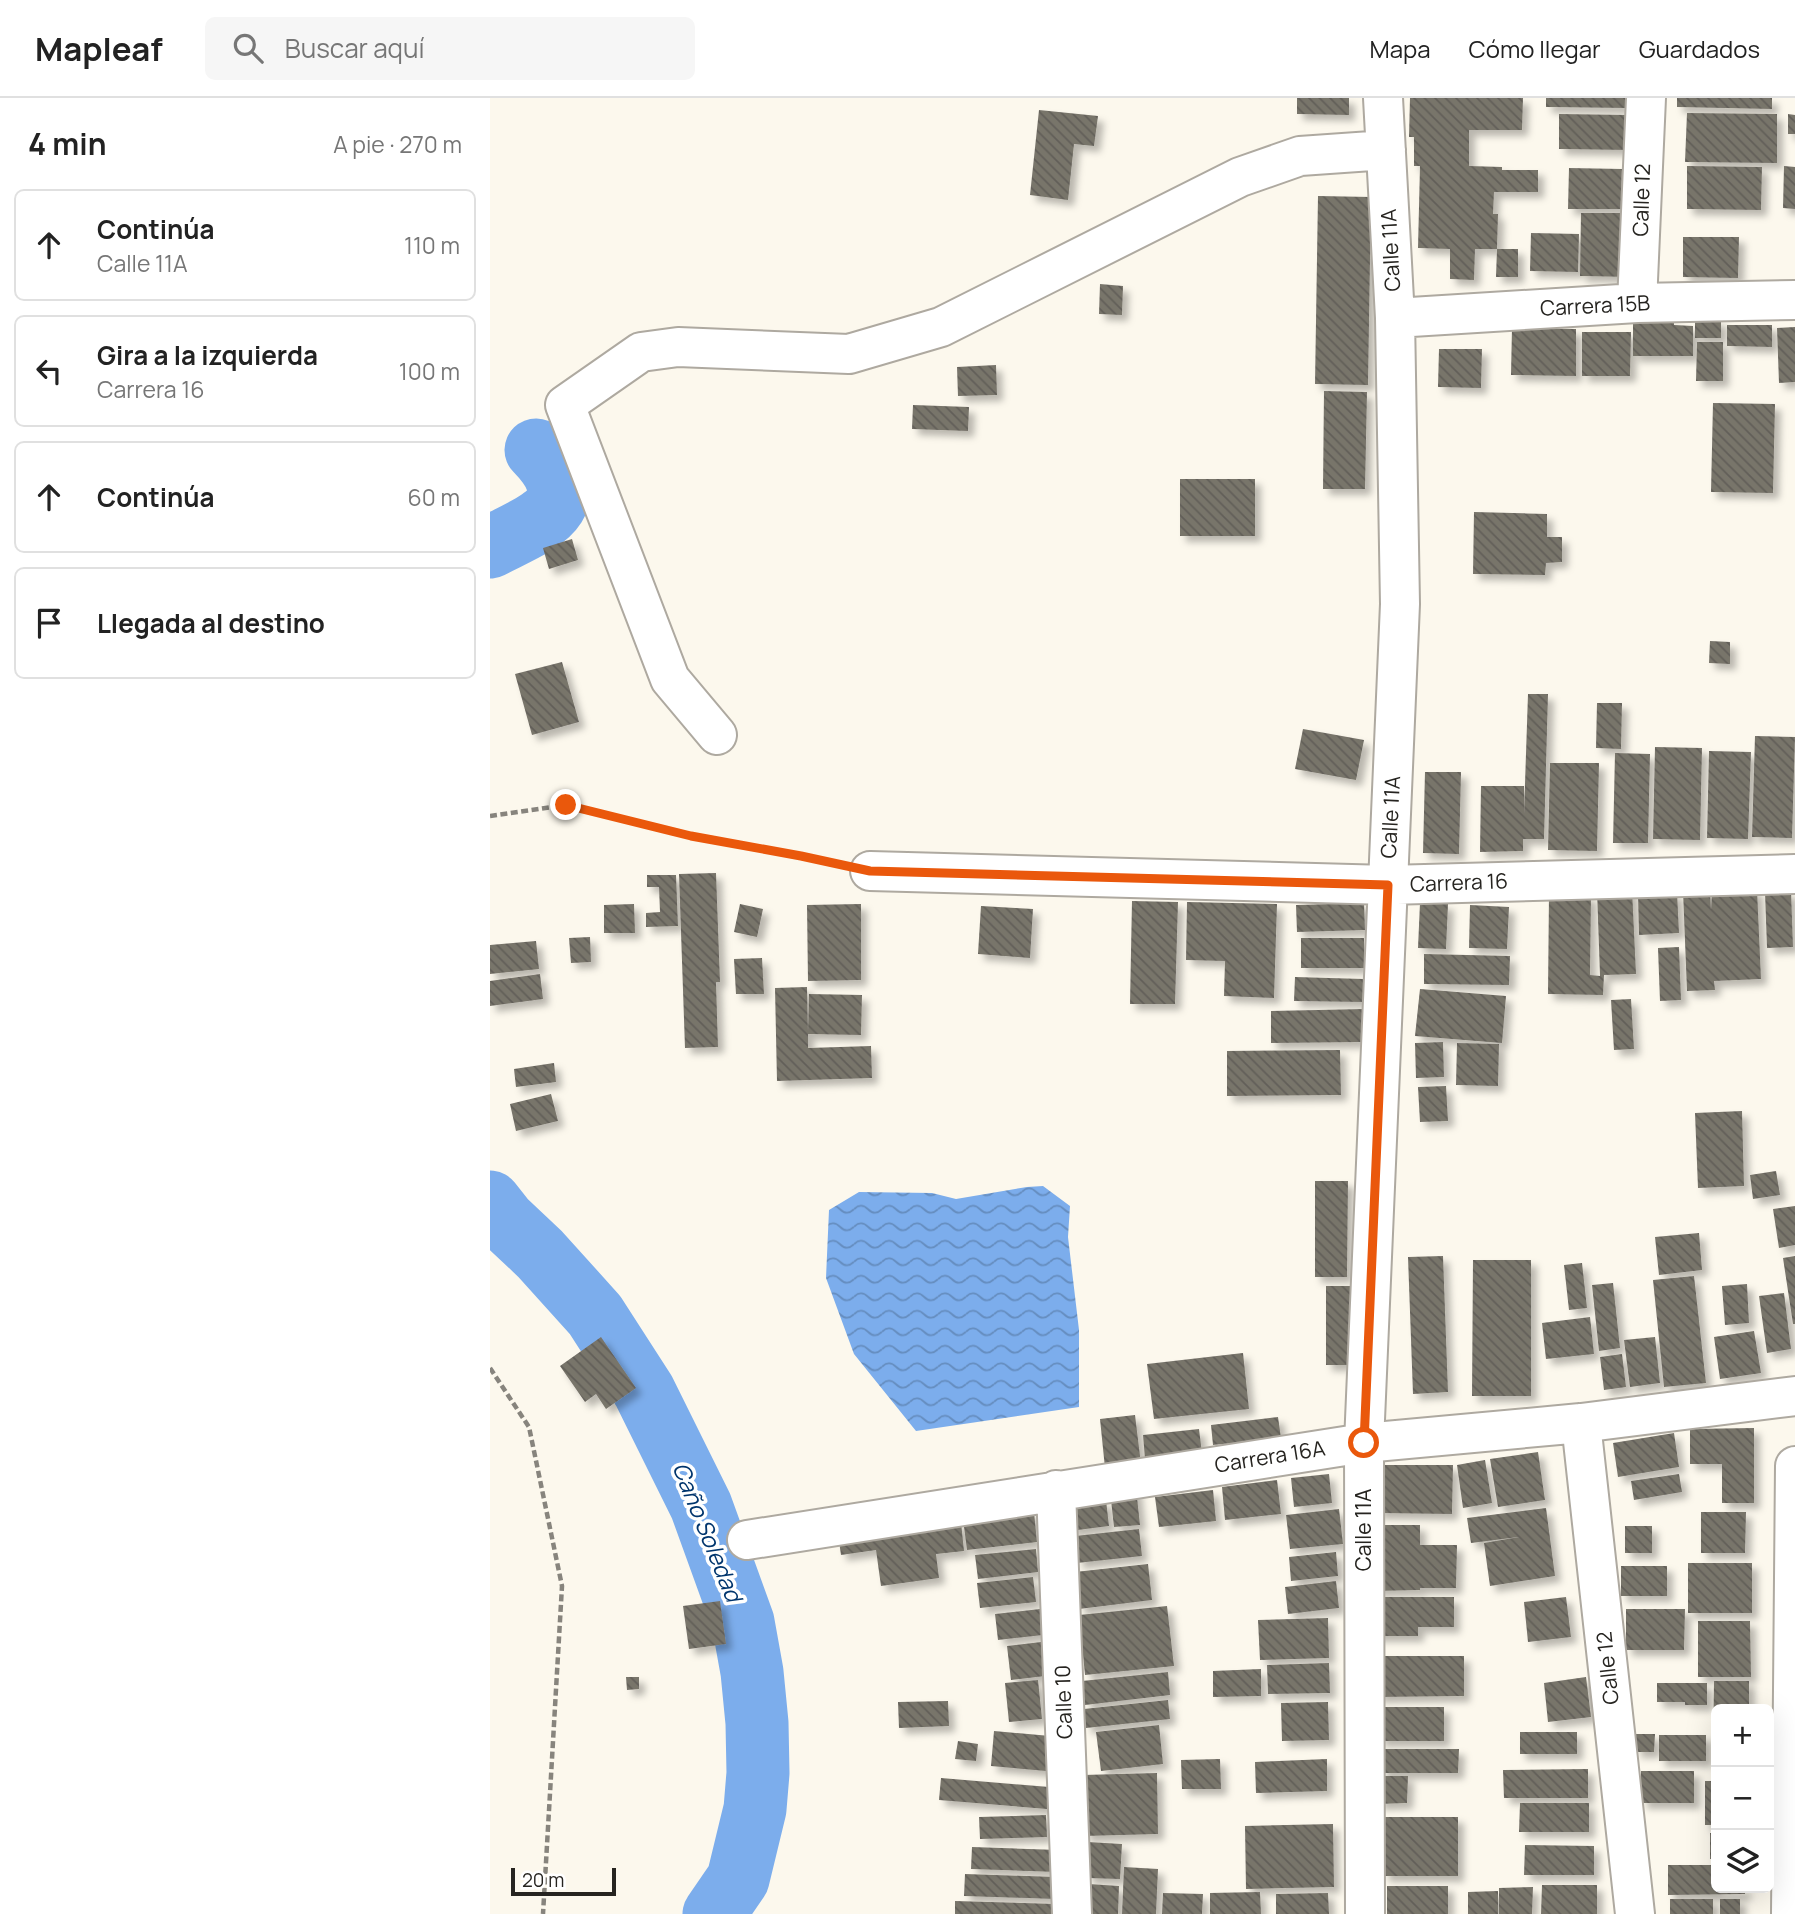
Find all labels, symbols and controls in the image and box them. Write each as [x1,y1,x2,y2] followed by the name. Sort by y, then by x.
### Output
[205,17,695,80] search box
[35,26,163,71] text: Mapleaf
[229,29,267,67] icon: search
[285,30,425,66] text: Buscar aquí
[1370,32,1431,65] text: Mapa
[1469,32,1601,65] text: Cómo llegar
[1639,32,1760,65] text: Guardados
[28,123,106,164] text: 4 min
[333,128,462,160] text: A pie · 270 m
[1626,163,1656,237] street label: Calle 12
[1374,208,1406,292] street label: Calle 11A
[97,211,215,247] text: Continúa
[30,226,68,264] icon: ahead
[404,229,460,261] text: 110 m
[97,247,188,279] text: Calle 11A
[1539,288,1651,322] street label: Carrera 15B
[97,337,318,373] text: Gira a la izquierda
[30,352,68,390] icon: left
[399,355,460,387] text: 100 m
[97,373,204,405] text: Carrera 16
[30,478,68,516] icon: ahead
[97,479,215,515] text: Continúa
[408,481,460,513] text: 60 m
[30,604,68,642] icon: arrive
[97,605,325,641] text: Llegada al destino
[1374,775,1406,859] street label: Calle 11A
[550,789,581,820] route end
[1409,866,1508,898] street label: Carrera 16
[1348,1427,1379,1458] route start
[1213,1433,1327,1479] street label: Carrera 16A
[665,1457,752,1609] water label: Caño Soledad
[1349,1489,1377,1571] street label: Calle 11A
[1589,1630,1625,1706] street label: Calle 12
[1048,1665,1078,1739] street label: Calle 10
[1711,1704,1774,1893] map controls
[1711,1704,1774,1767] button: +
[1711,1767,1774,1830] button: −
[1711,1830,1774,1893] button: layers
[511,1865,616,1897] scale bar
[522,1867,564,1893] text: 20 m

